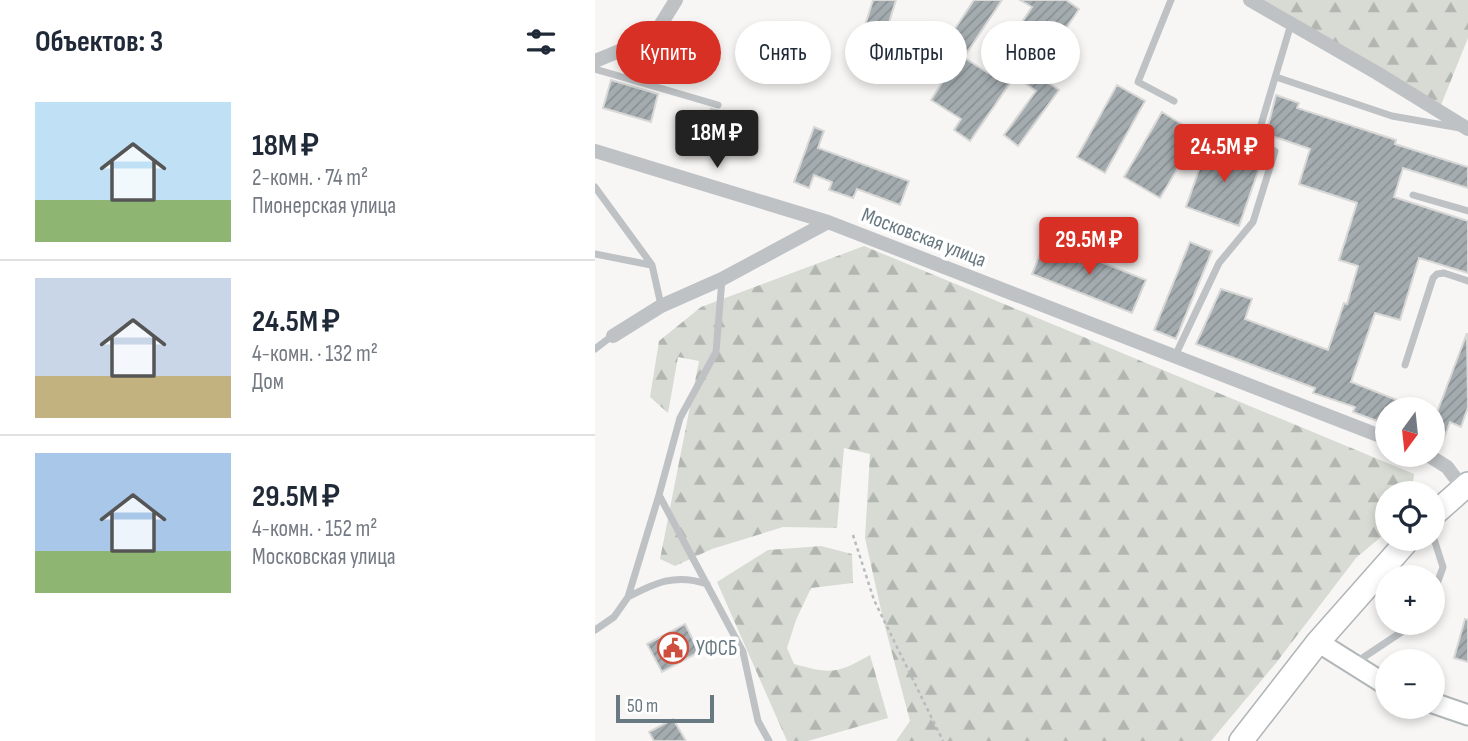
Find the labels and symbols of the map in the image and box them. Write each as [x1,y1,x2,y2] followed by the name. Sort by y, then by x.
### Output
[668,110,766,170] pin: 18M ₽
[1159,124,1289,184] pin: 24.5M ₽
[858,202,990,273] street label: Московская улица
[1024,218,1154,277] pin: 29.5M ₽
[1375,397,1445,467] north arrow
[656,631,690,665] public building icon: УФСБ
[696,636,737,661] place label: УФСБ
[616,692,714,724] scale bar

